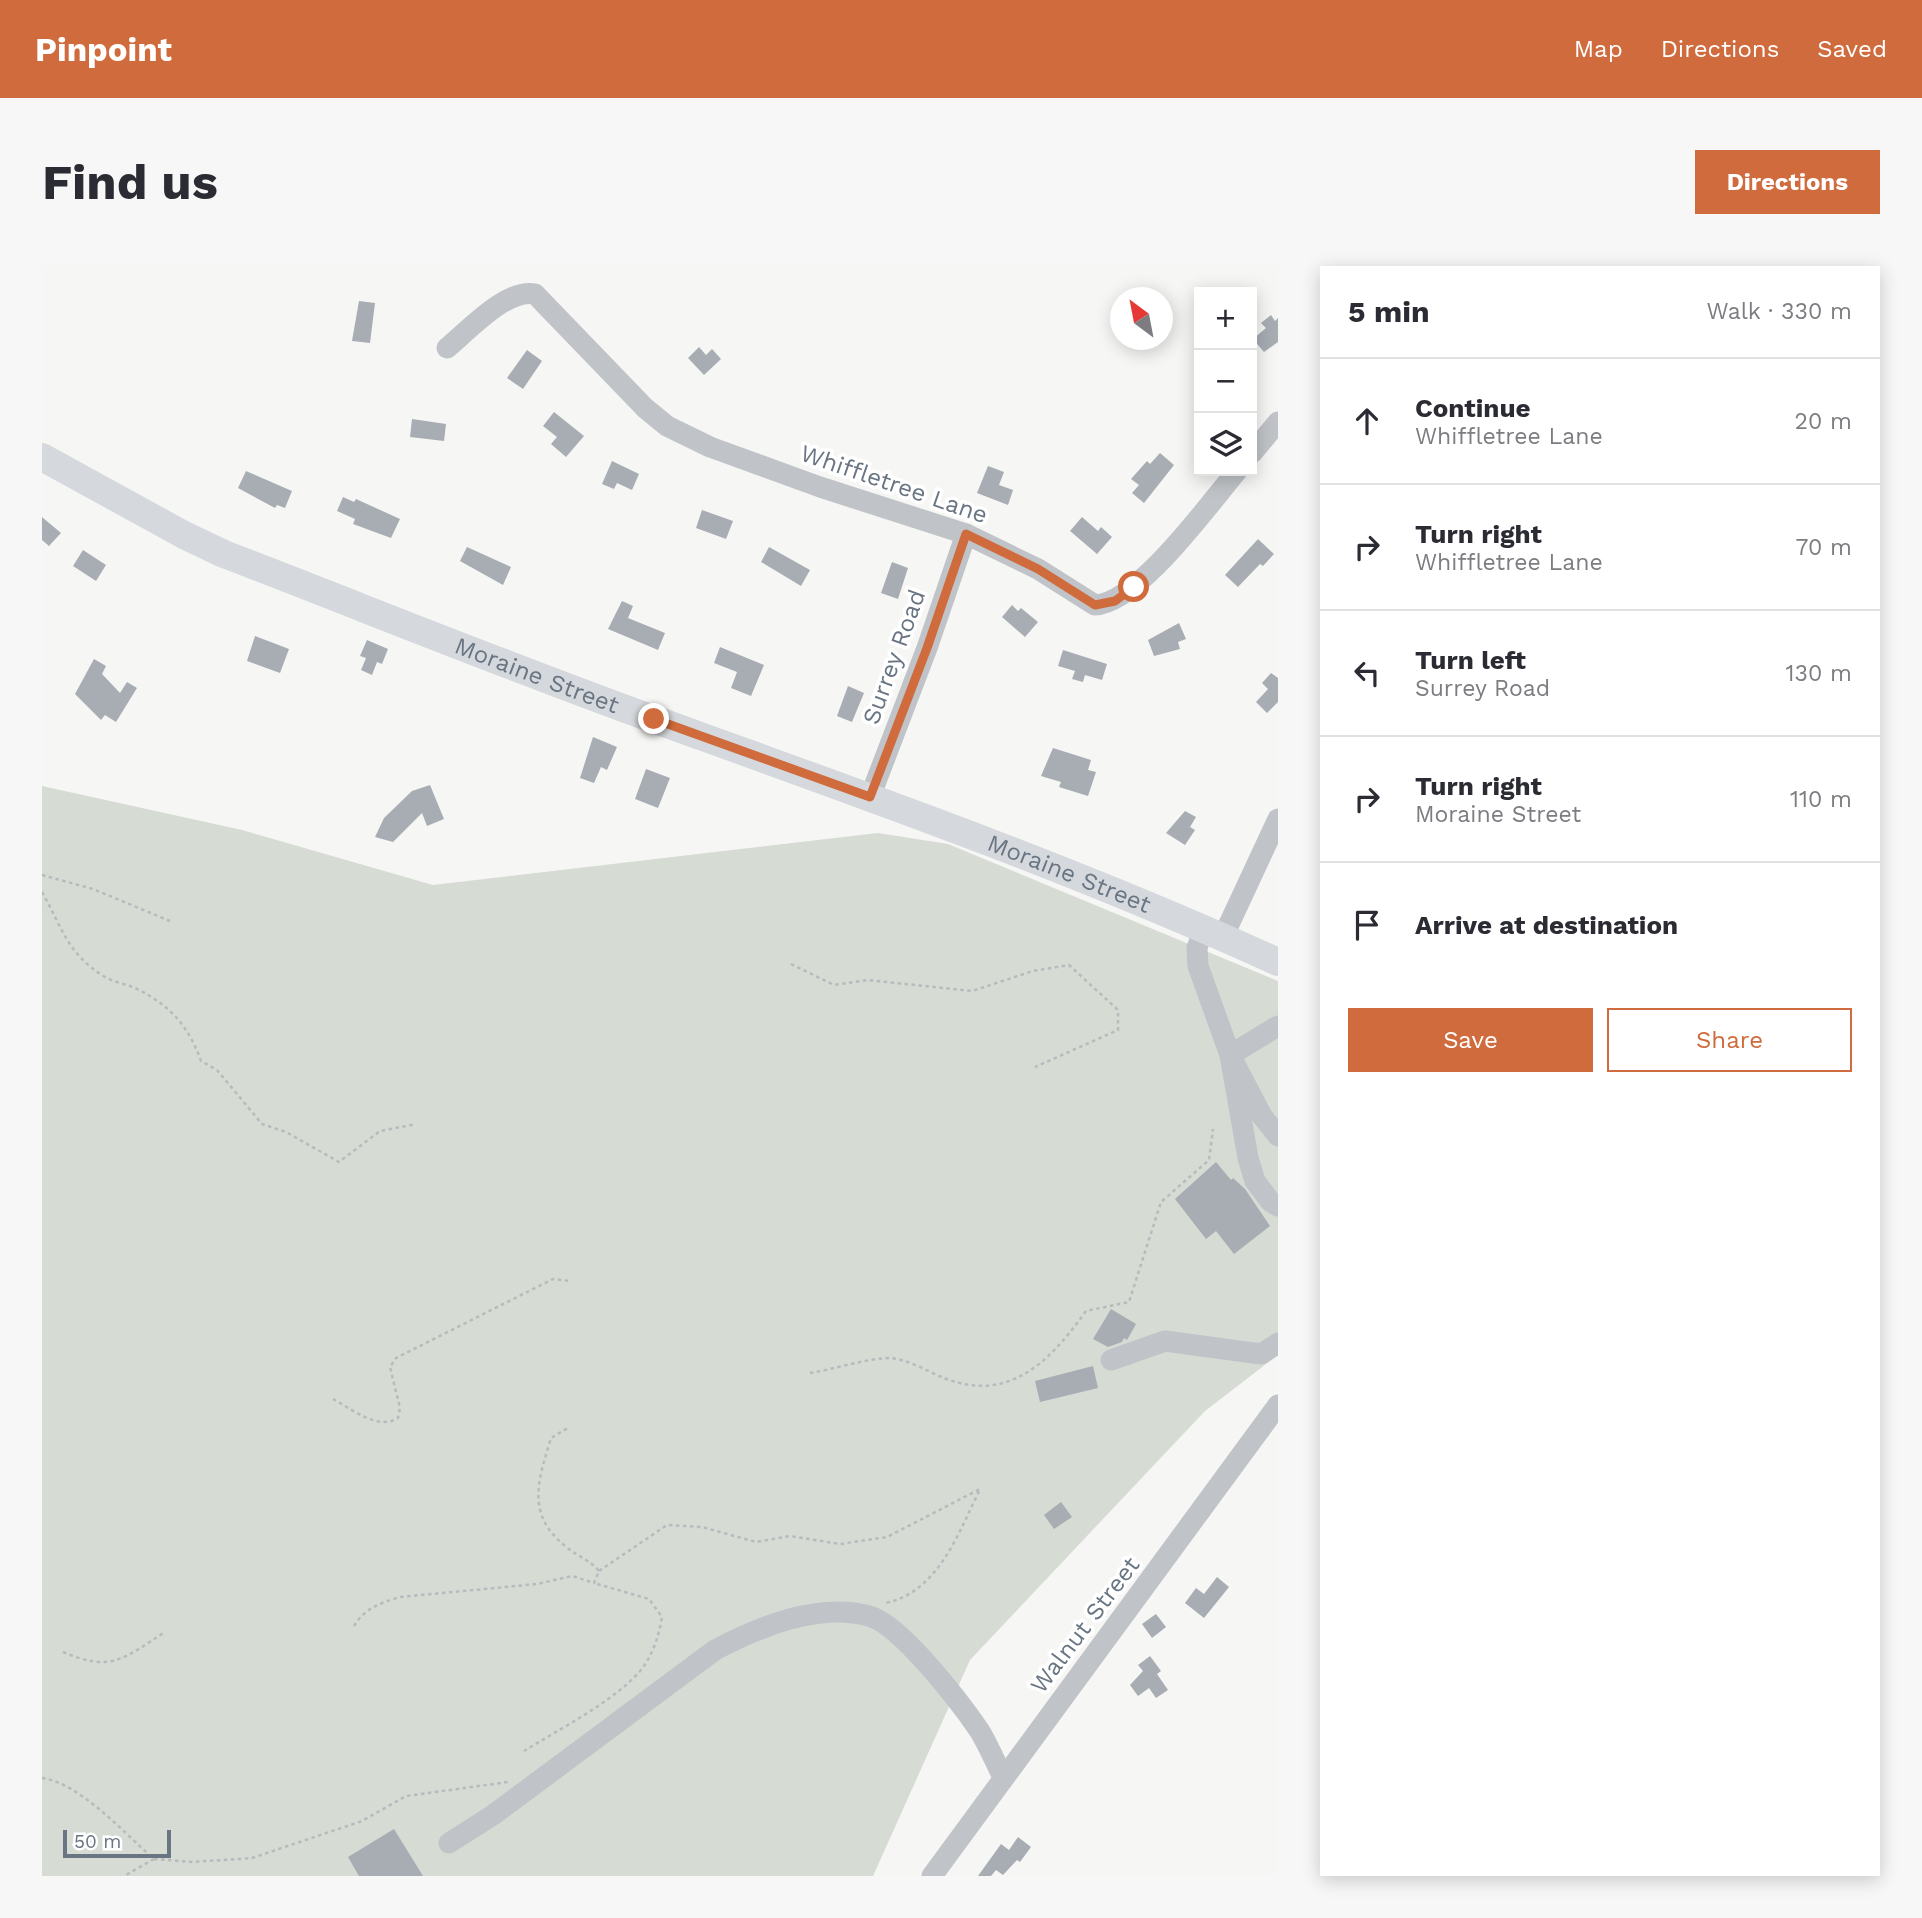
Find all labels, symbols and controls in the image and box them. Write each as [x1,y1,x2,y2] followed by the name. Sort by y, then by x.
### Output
[35,30,172,69] text: Pinpoint
[1574,35,1623,63] text: Map
[1661,35,1779,63] text: Directions
[1817,35,1887,63] text: Saved
[1695,150,1880,214] button: Directions
[42,153,218,211] text: Find us
[1110,287,1173,350] north arrow
[1194,287,1257,476] map controls
[1194,287,1257,350] button: +
[1348,294,1430,329] text: 5 min
[1706,298,1852,325] text: Walk · 330 m
[1194,350,1257,413] button: −
[1415,393,1531,423] text: Continue
[1348,402,1386,440] icon: ahead
[1795,408,1852,435] text: 20 m
[1194,413,1257,476] button: layers
[1415,423,1603,450] text: Whiffletree Lane
[797,439,991,529] street label: Whiffletree Lane
[1415,519,1542,549] text: Turn right
[1348,528,1386,566] icon: right
[1795,534,1852,561] text: 70 m
[1415,549,1603,576] text: Whiffletree Lane
[1118,571,1149,602] route start
[857,586,931,728] street label: Surrey Road
[451,632,623,719] street label: Moraine Street
[1415,645,1526,675] text: Turn left
[1348,654,1386,692] icon: left
[1786,660,1852,687] text: 130 m
[1415,675,1550,702] text: Surrey Road
[638,703,669,734] route end
[1415,771,1542,801] text: Turn right
[1348,780,1386,818] icon: right
[1790,786,1852,813] text: 110 m
[1415,801,1581,828] text: Moraine Street
[984,829,1155,919] street label: Moraine Street
[1348,906,1386,944] icon: arrive
[1415,910,1678,940] text: Arrive at destination
[1348,1008,1593,1072] button: Save
[1607,1008,1852,1072] button: Share
[1025,1551,1145,1699] street label: Walnut Street
[63,1827,172,1859] scale bar
[74,1830,121,1853] text: 50 m

